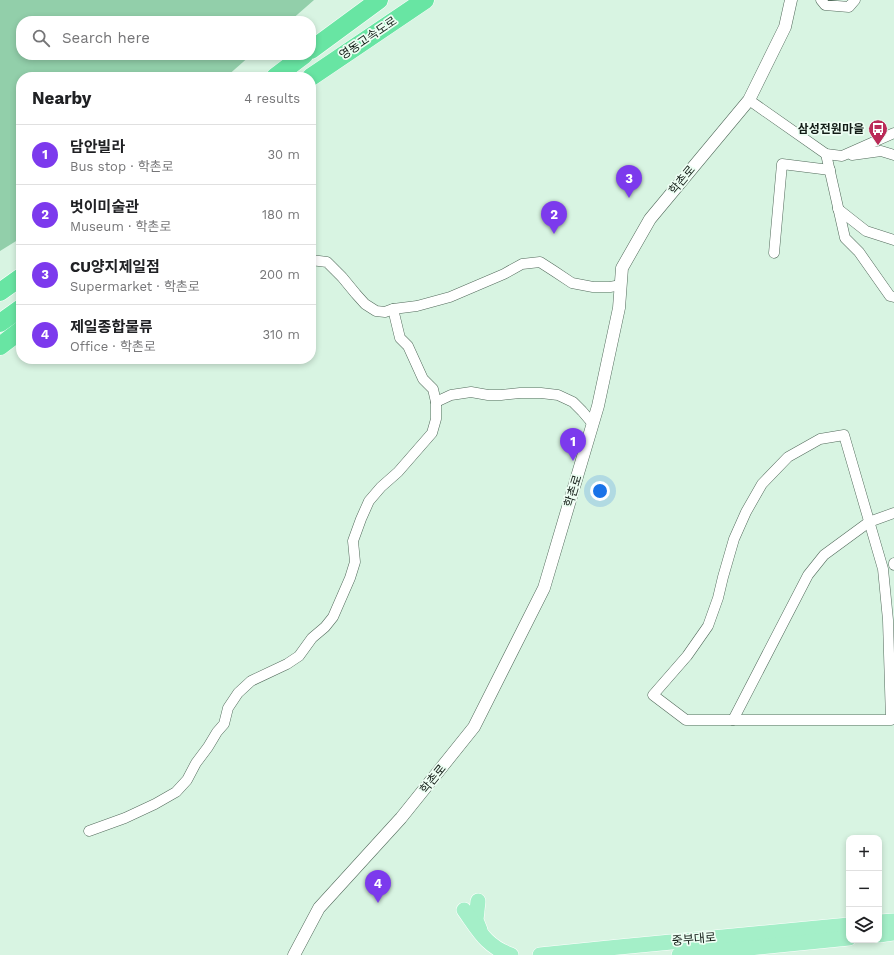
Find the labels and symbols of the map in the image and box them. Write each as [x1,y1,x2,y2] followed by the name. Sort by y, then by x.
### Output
[337,14,399,62] street label: 영동고속도로
[867,118,889,146] bus stop icon: 삼성전원마을
[798,122,864,136] place label: 삼성전원마을
[666,163,698,197] street label: 학촌로
[616,165,642,198] pin: 3
[541,201,567,234] pin: 2
[560,428,586,461] pin: 1
[561,473,585,509] street label: 학촌로
[590,481,610,501] your location
[417,762,449,796] street label: 학촌로
[365,870,391,903] pin: 4
[671,930,717,948] street label: 중부대로

